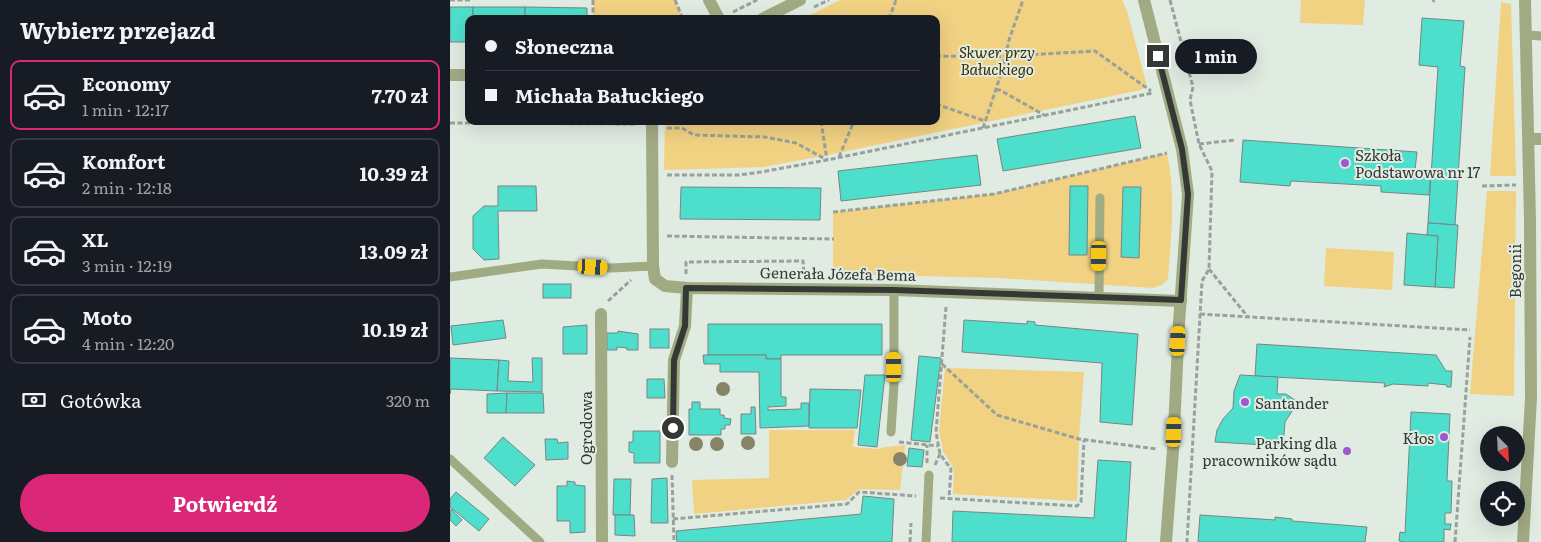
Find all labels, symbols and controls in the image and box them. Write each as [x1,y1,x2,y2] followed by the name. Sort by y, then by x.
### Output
[20,13,215,46] text: Wybierz przejazd
[515,32,614,60] text: Słoneczna
[1176,38,1258,74] callout: 1 min
[959,40,1035,80] park label: Skwer przy Bałuckiego
[1195,44,1237,68] text: 1 min
[1147,45,1169,67] route end
[82,69,171,97] text: Economy
[22,73,67,118] icon: car
[372,81,428,109] text: 7.70 zł
[515,81,704,109] text: Michała Bałuckiego
[82,97,169,121] text: 1 min · 12:17
[1355,143,1481,183] place label: Szkoła Podstawowa nr 17
[82,147,165,175] text: Komfort
[22,151,67,196] icon: car
[1339,157,1351,169] marker: Szkoła Podstawowa nr 17
[359,159,428,187] text: 10.39 zł
[82,175,172,199] text: 2 min · 12:18
[82,225,109,253] text: XL
[22,229,67,274] icon: car
[359,237,428,265] text: 13.09 zł
[1091,241,1106,271] car
[1503,244,1526,298] street label: Begonii
[82,253,172,277] text: 3 min · 12:19
[577,259,608,275] car
[760,260,917,286] street label: Generała Józefa Bema
[82,303,132,331] text: Moto
[22,307,67,352] icon: car
[362,315,428,343] text: 10.19 zł
[1169,326,1186,356] car
[82,331,174,355] text: 4 min · 12:20
[886,352,901,382] car
[20,386,48,414] icon: cash
[60,386,141,414] text: Gotówka
[386,388,430,412] text: 320 m
[574,390,597,465] street label: Ogrodowa
[1255,391,1329,414] place label: Santander
[1239,396,1251,408] marker: Santander
[662,417,684,439] route start
[1165,417,1182,447] car
[1402,426,1434,449] place label: Kłos
[1480,426,1525,471] north arrow
[1480,426,1525,526] map controls
[1202,431,1338,471] place label: Parking dla pracowników sądu
[1438,431,1450,443] marker: Kłos
[1341,445,1353,457] marker: Parking dla pracowników sądu
[20,474,430,532] button: Potwierdź
[1480,481,1525,526] button: locate

